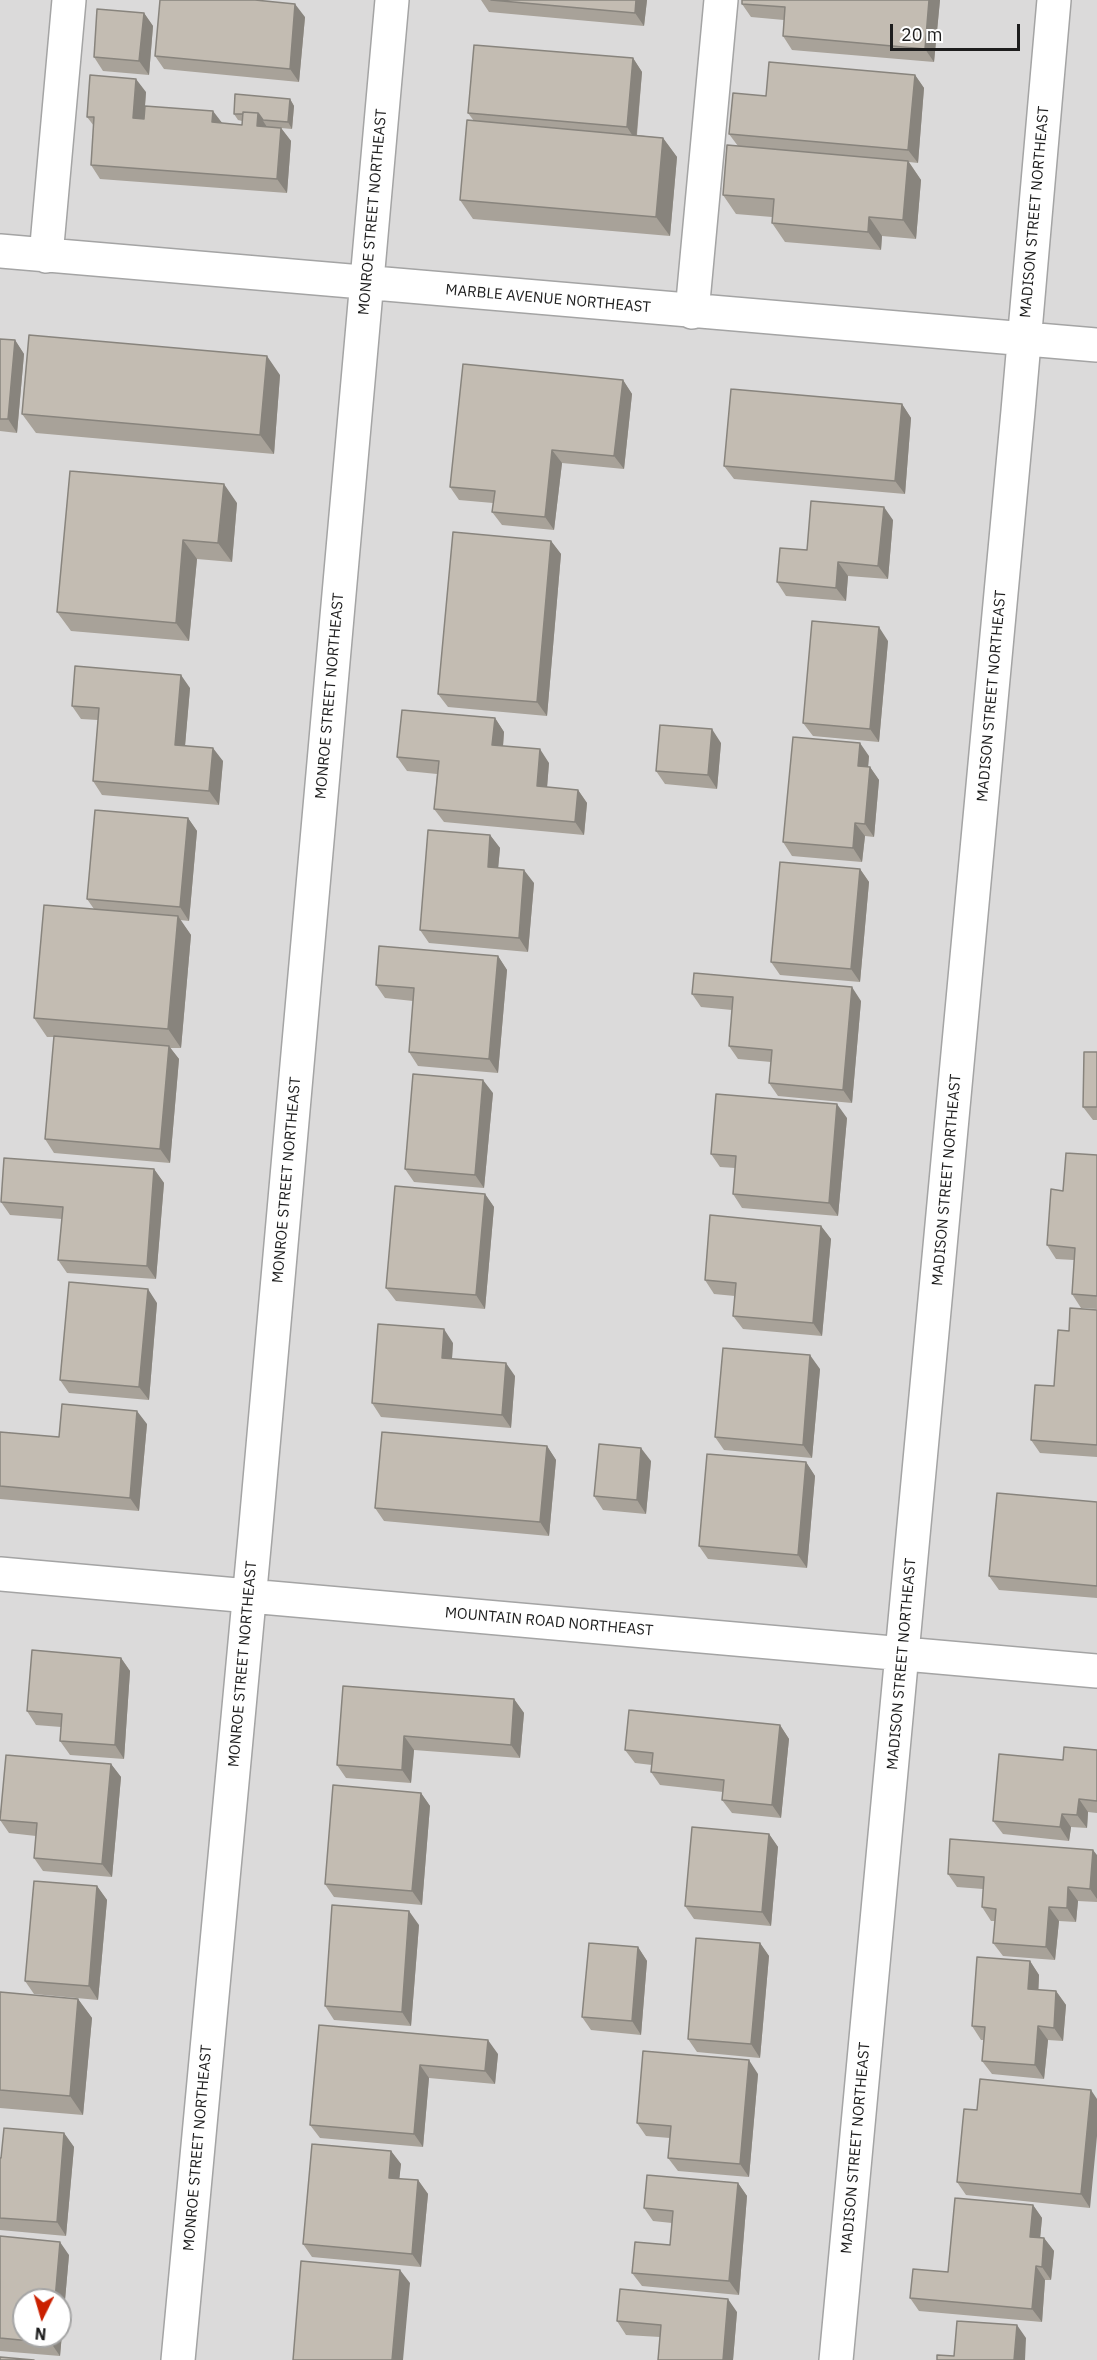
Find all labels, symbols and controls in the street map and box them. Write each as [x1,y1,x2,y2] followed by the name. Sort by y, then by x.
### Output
[893,12,1024,50] scale bar
[901,23,943,46] text: 20 m
[1017,105,1053,319] street label: MADISON STREET NORTHEAST
[355,108,391,316] street label: MONROE STREET NORTHEAST
[445,281,651,317] street label: MARBLE AVENUE NORTHEAST
[974,589,1010,803] street label: MADISON STREET NORTHEAST
[312,592,348,800] street label: MONROE STREET NORTHEAST
[929,1073,965,1287] street label: MADISON STREET NORTHEAST
[269,1076,305,1284] street label: MONROE STREET NORTHEAST
[884,1557,920,1771] street label: MADISON STREET NORTHEAST
[225,1560,261,1768] street label: MONROE STREET NORTHEAST
[444,1604,654,1640] street label: MOUNTAIN ROAD NORTHEAST
[838,2041,874,2255] street label: MADISON STREET NORTHEAST
[180,2044,216,2252] street label: MONROE STREET NORTHEAST
[12,2288,72,2348] north arrow
[34,2323,47,2344] text: N

